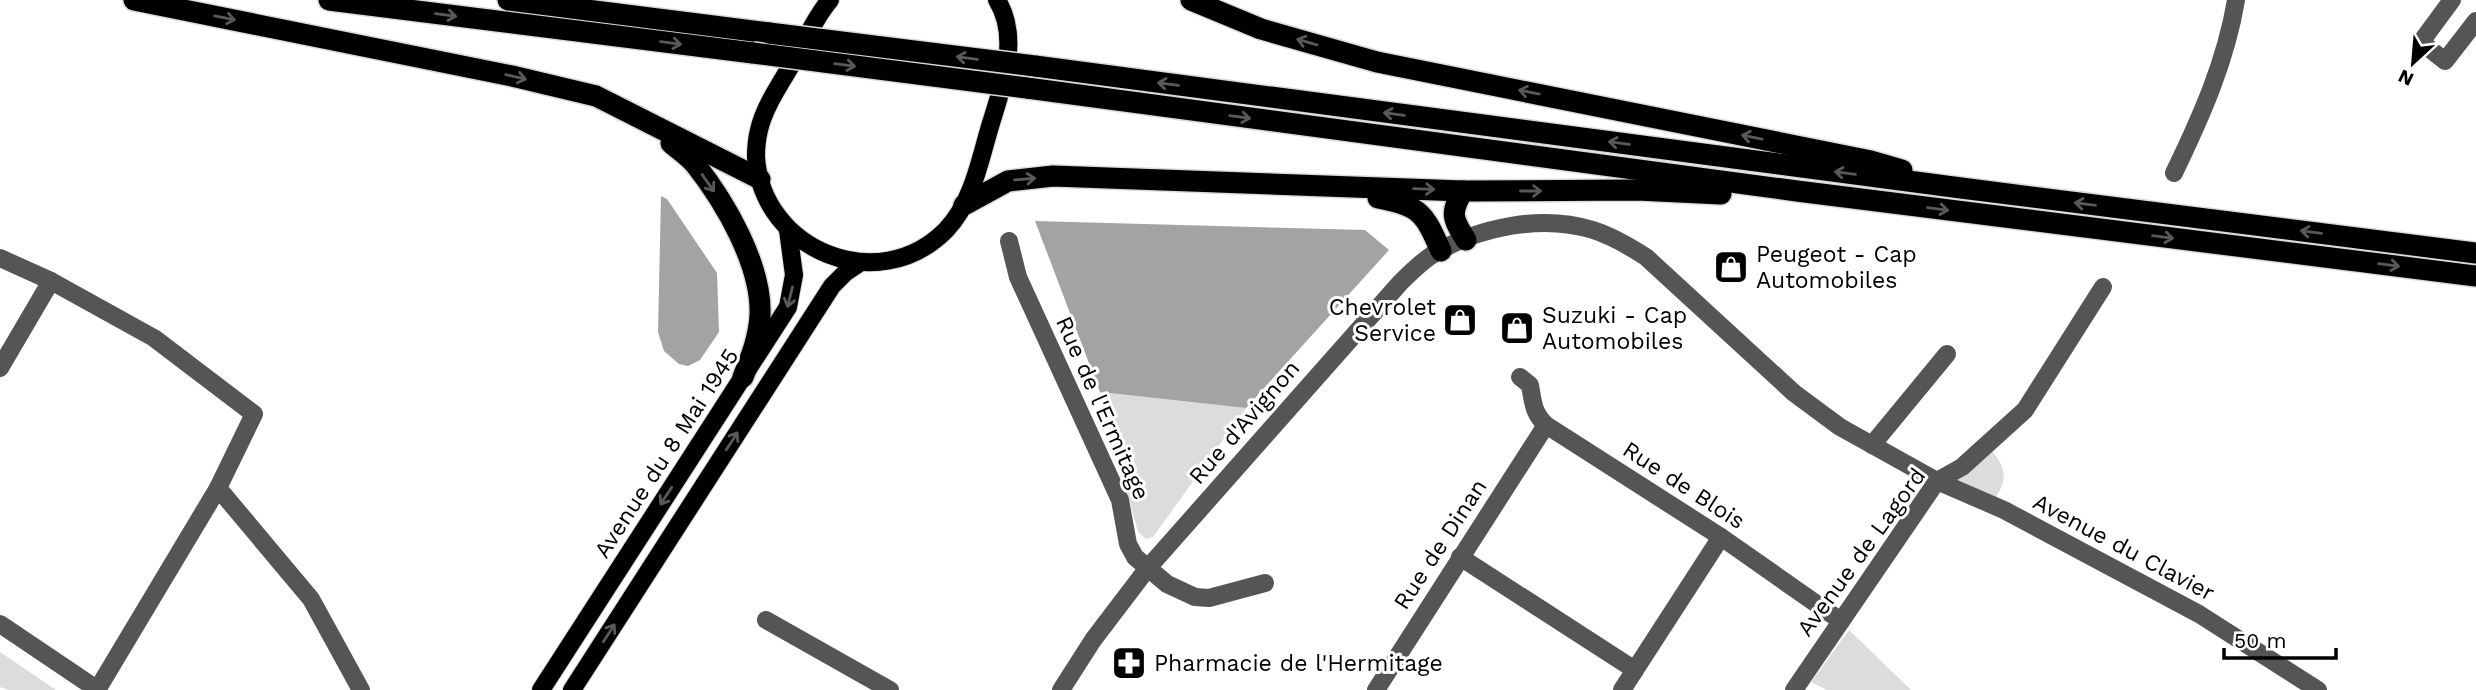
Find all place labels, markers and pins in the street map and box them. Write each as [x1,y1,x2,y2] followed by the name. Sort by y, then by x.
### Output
[1756,241,1917,294] place label: Peugeot - Cap Automobiles
[1712,248,1750,286] shop icon: Peugeot - Cap Automobiles
[1329,294,1436,347] place label: Chevrolet Service
[1441,301,1479,339] shop icon: Chevrolet Service
[1542,302,1687,355] place label: Suzuki - Cap Automobiles
[1498,309,1536,347] shop icon: Suzuki - Cap Automobiles
[1110,644,1148,682] pharmacy icon: Pharmacie de l'Hermitage
[1154,650,1443,677] place label: Pharmacie de l'Hermitage

